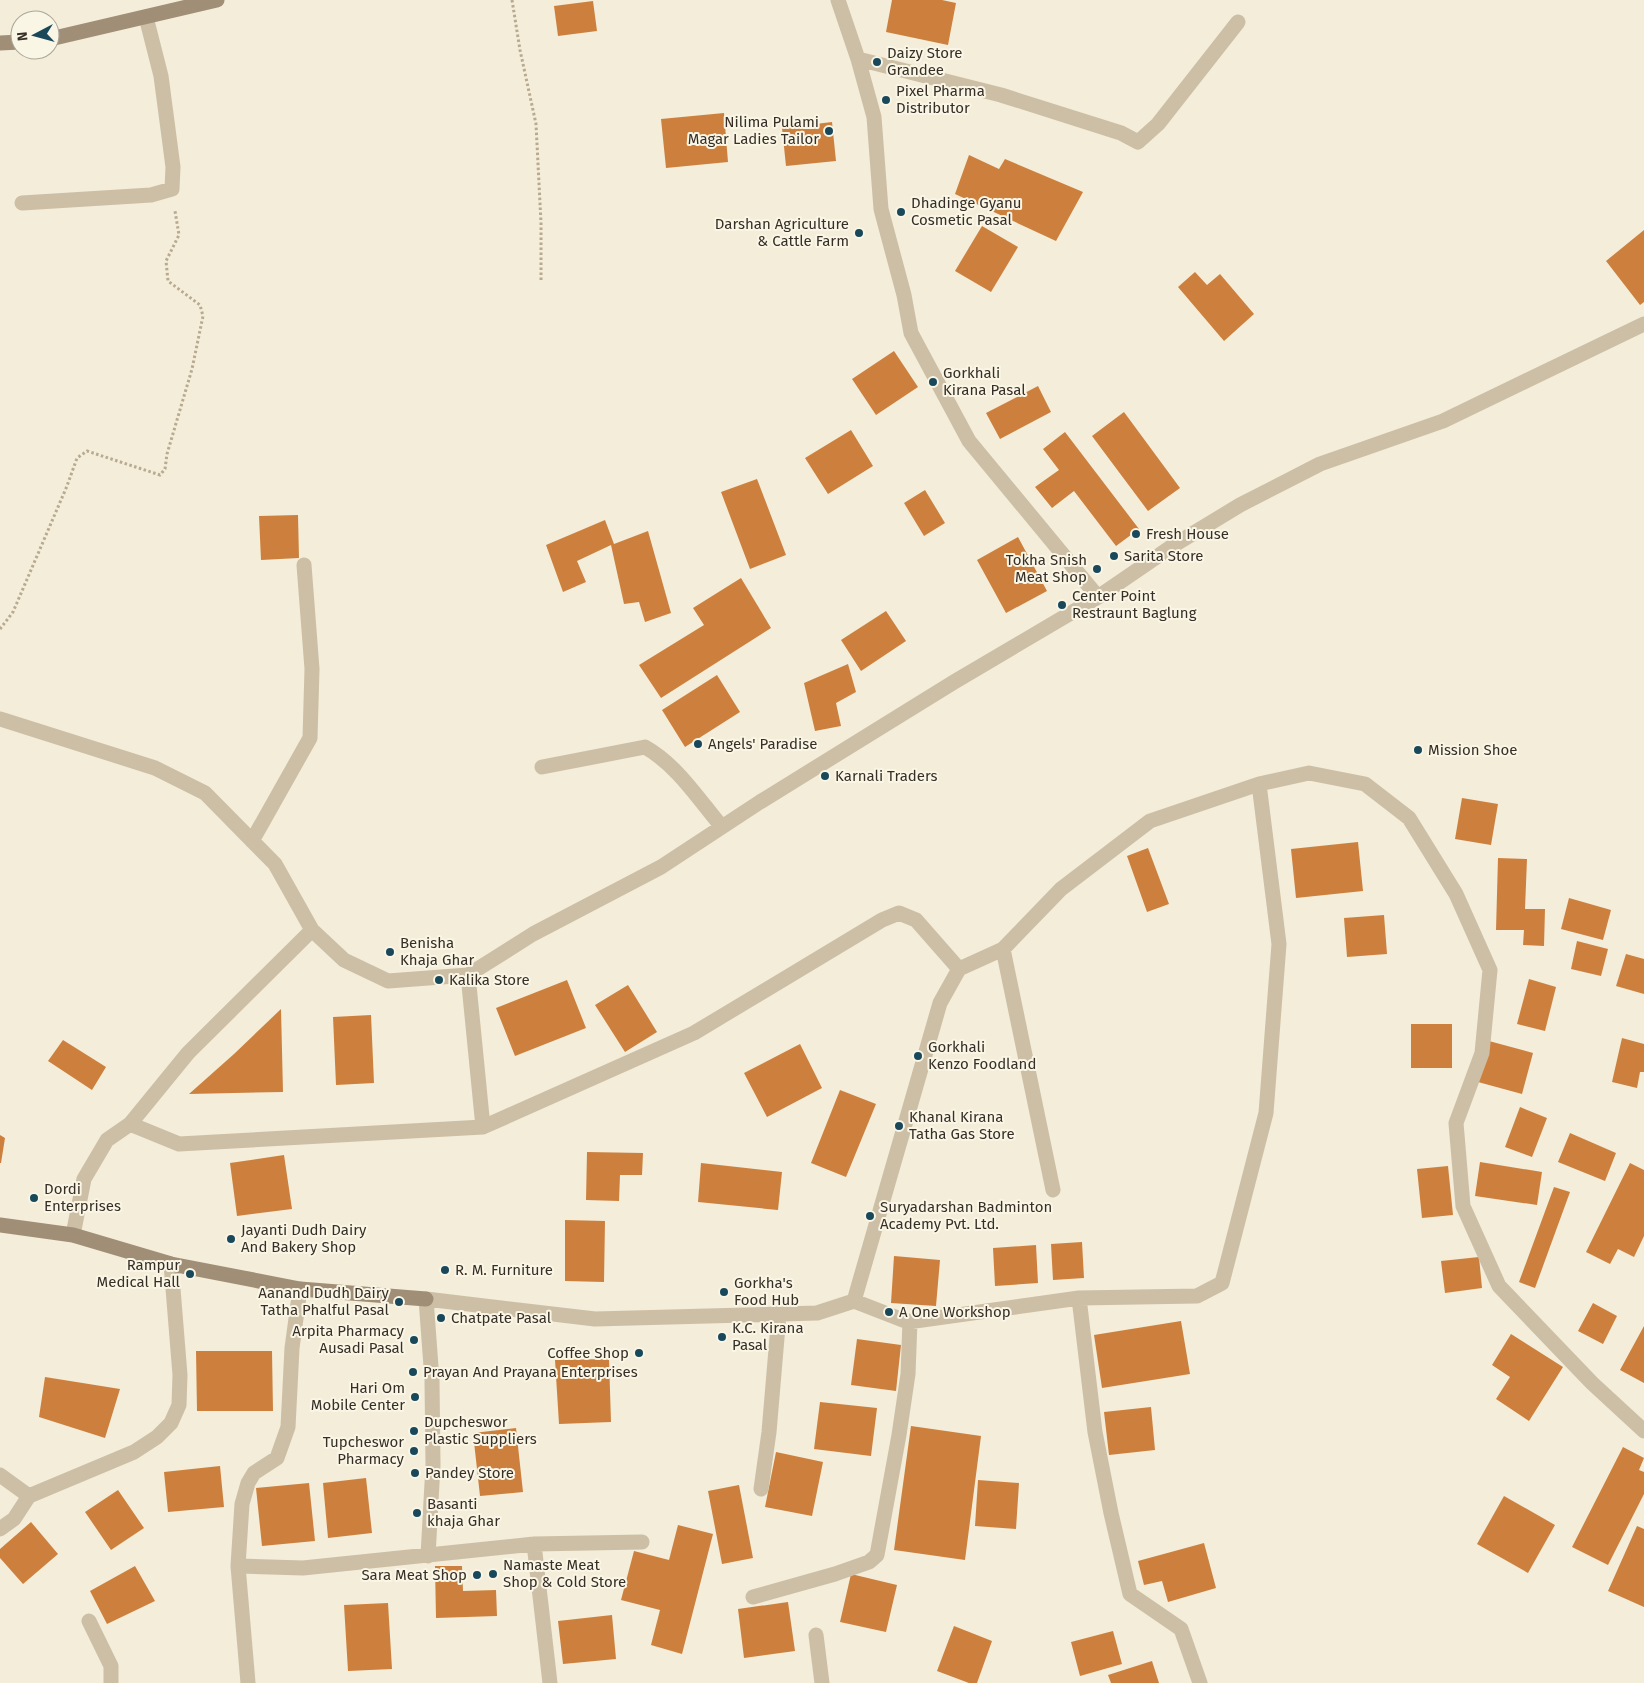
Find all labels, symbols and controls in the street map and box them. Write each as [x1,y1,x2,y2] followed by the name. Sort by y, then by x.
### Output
[10,10,60,60] north arrow
[14,31,32,42] text: N
[887,44,962,79] place label: Daizy Store Grandee
[871,56,883,68] marker: Daizy Store Grandee
[896,82,985,117] place label: Pixel Pharma Distributor
[880,94,892,106] marker: Pixel Pharma Distributor
[688,113,819,148] place label: Nilima Pulami Magar Ladies Tailor
[823,125,835,137] marker: Nilima Pulami Magar Ladies Tailor
[911,194,1022,229] place label: Dhadinge Gyanu Cosmetic Pasal
[895,206,907,218] marker: Dhadinge Gyanu Cosmetic Pasal
[715,215,849,250] place label: Darshan Agriculture & Cattle Farm
[853,227,865,239] marker: Darshan Agriculture & Cattle Farm
[943,364,1026,399] place label: Gorkhali Kirana Pasal
[927,376,939,388] marker: Gorkhali Kirana Pasal
[1146,525,1229,543] place label: Fresh House
[1130,528,1142,540] marker: Fresh House
[1124,547,1203,565] place label: Sarita Store
[1108,550,1120,562] marker: Sarita Store
[1006,551,1087,586] place label: Tokha Snish Meat Shop
[1091,563,1103,575] marker: Tokha Snish Meat Shop
[1072,587,1197,622] place label: Center Point Restraunt Baglung
[1056,599,1068,611] marker: Center Point Restraunt Baglung
[708,735,817,753] place label: Angels' Paradise
[692,738,704,750] marker: Angels' Paradise
[1428,741,1517,759] place label: Mission Shoe
[1412,744,1424,756] marker: Mission Shoe
[835,767,938,785] place label: Karnali Traders
[819,770,831,782] marker: Karnali Traders
[400,934,474,969] place label: Benisha Khaja Ghar
[384,946,396,958] marker: Benisha Khaja Ghar
[449,971,530,989] place label: Kalika Store
[433,974,445,986] marker: Kalika Store
[928,1038,1036,1073] place label: Gorkhali Kenzo Foodland
[912,1050,924,1062] marker: Gorkhali Kenzo Foodland
[909,1108,1015,1143] place label: Khanal Kirana Tatha Gas Store
[893,1120,905,1132] marker: Khanal Kirana Tatha Gas Store
[44,1180,121,1215] place label: Dordi Enterprises
[28,1192,40,1204] marker: Dordi Enterprises
[880,1198,1052,1233] place label: Suryadarshan Badminton Academy Pvt. Ltd.
[864,1210,876,1222] marker: Suryadarshan Badminton Academy Pvt. Ltd.
[241,1221,367,1256] place label: Jayanti Dudh Dairy And Bakery Shop
[225,1233,237,1245] marker: Jayanti Dudh Dairy And Bakery Shop
[97,1256,181,1291] place label: Rampur Medical Hall
[455,1261,553,1279] place label: R. M. Furniture
[439,1264,451,1276] marker: R. M. Furniture
[184,1268,196,1280] marker: Rampur Medical Hall
[734,1274,799,1309] place label: Gorkha's Food Hub
[258,1284,390,1319] place label: Aanand Dudh Dairy Tatha Phalful Pasal
[718,1286,730,1298] marker: Gorkha's Food Hub
[393,1296,405,1308] marker: Aanand Dudh Dairy Tatha Phalful Pasal
[899,1303,1011,1321] place label: A One Workshop
[883,1306,895,1318] marker: A One Workshop
[451,1309,552,1327] place label: Chatpate Pasal
[435,1312,447,1324] marker: Chatpate Pasal
[732,1319,804,1354] place label: K.C. Kirana Pasal
[292,1322,405,1357] place label: Arpita Pharmacy Ausadi Pasal
[716,1331,728,1343] marker: K.C. Kirana Pasal
[408,1334,420,1346] marker: Arpita Pharmacy Ausadi Pasal
[547,1344,629,1362] place label: Coffee Shop
[633,1347,645,1359] marker: Coffee Shop
[423,1363,638,1381] place label: Prayan And Prayana Enterprises
[407,1366,419,1378] marker: Prayan And Prayana Enterprises
[311,1379,405,1414] place label: Hari Om Mobile Center
[409,1391,421,1403] marker: Hari Om Mobile Center
[424,1413,537,1448] place label: Dupcheswor Plastic Suppliers
[408,1425,420,1437] marker: Dupcheswor Plastic Suppliers
[323,1433,405,1468] place label: Tupcheswor Pharmacy
[408,1445,420,1457] marker: Tupcheswor Pharmacy
[425,1464,514,1482] place label: Pandey Store
[409,1467,421,1479] marker: Pandey Store
[427,1495,500,1530] place label: Basanti khaja Ghar
[411,1507,423,1519] marker: Basanti khaja Ghar
[503,1556,626,1591] place label: Namaste Meat Shop & Cold Store
[361,1566,467,1584] place label: Sara Meat Shop
[487,1568,499,1580] marker: Namaste Meat Shop & Cold Store
[471,1569,483,1581] marker: Sara Meat Shop

